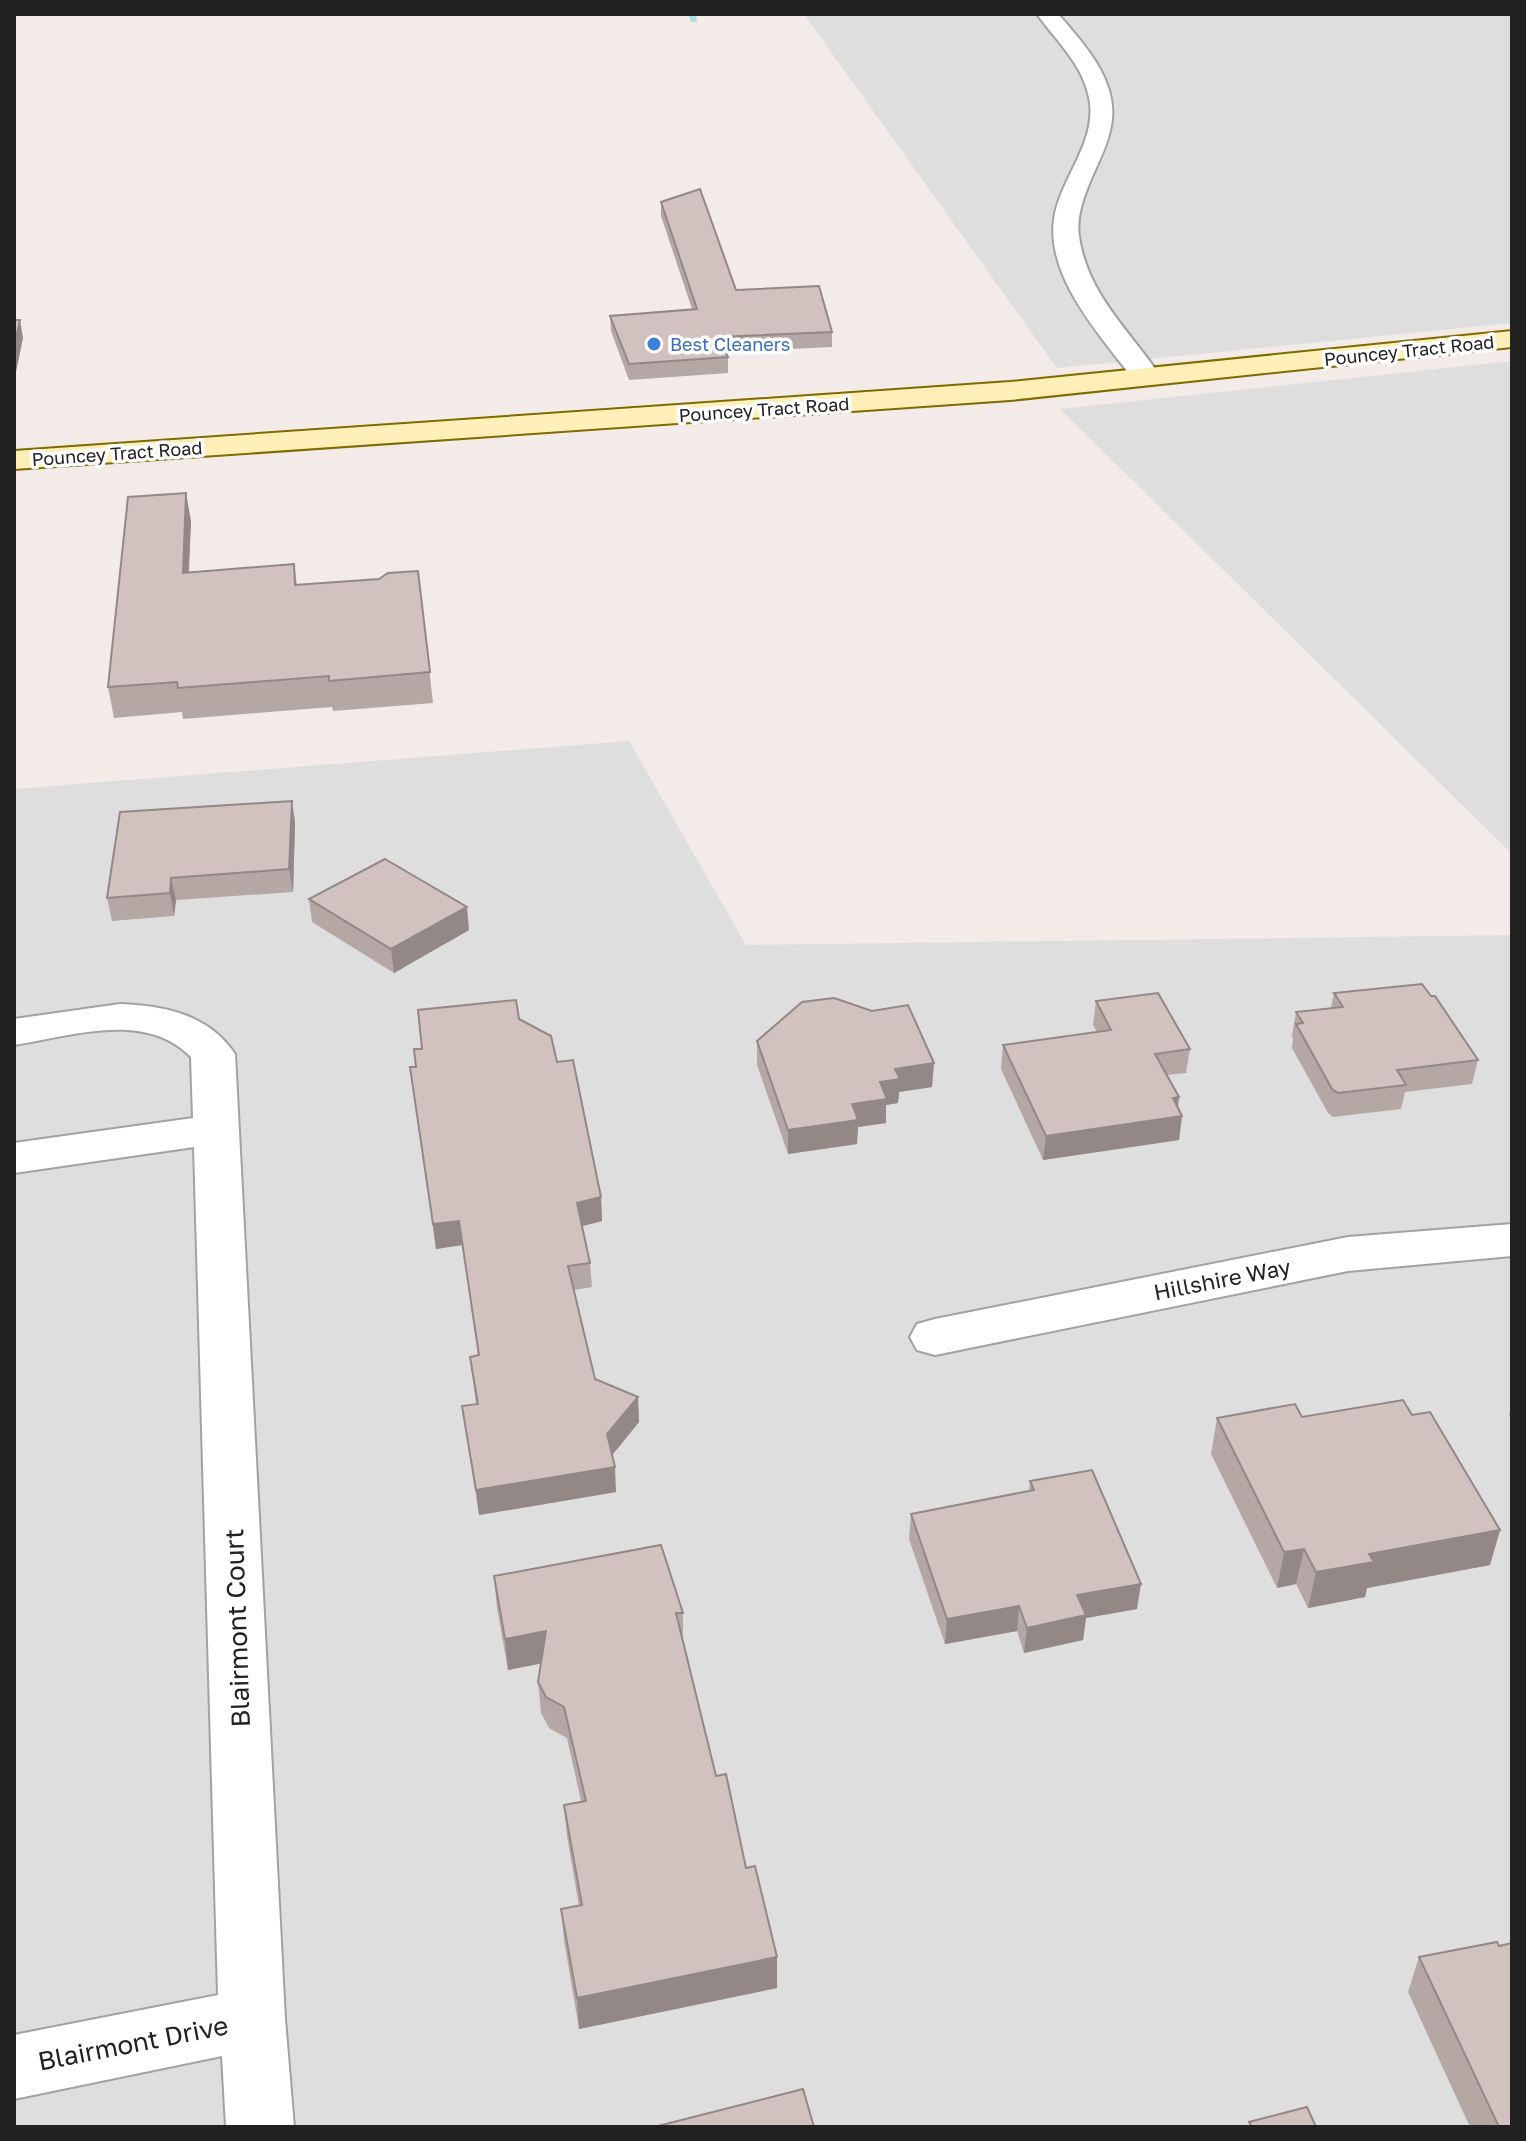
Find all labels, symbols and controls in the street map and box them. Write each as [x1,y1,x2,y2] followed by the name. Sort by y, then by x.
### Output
[1323,330,1495,370] street label: Pouncey Tract Road
[670,333,790,355] place label: Best Cleaners
[645,335,663,353] marker: Best Cleaners
[678,392,850,426] street label: Pouncey Tract Road
[31,436,203,470] street label: Pouncey Tract Road
[1151,1252,1293,1306] street label: Hillshire Way
[218,1528,256,1728] street label: Blairmont Court
[35,2009,231,2077] street label: Blairmont Drive

